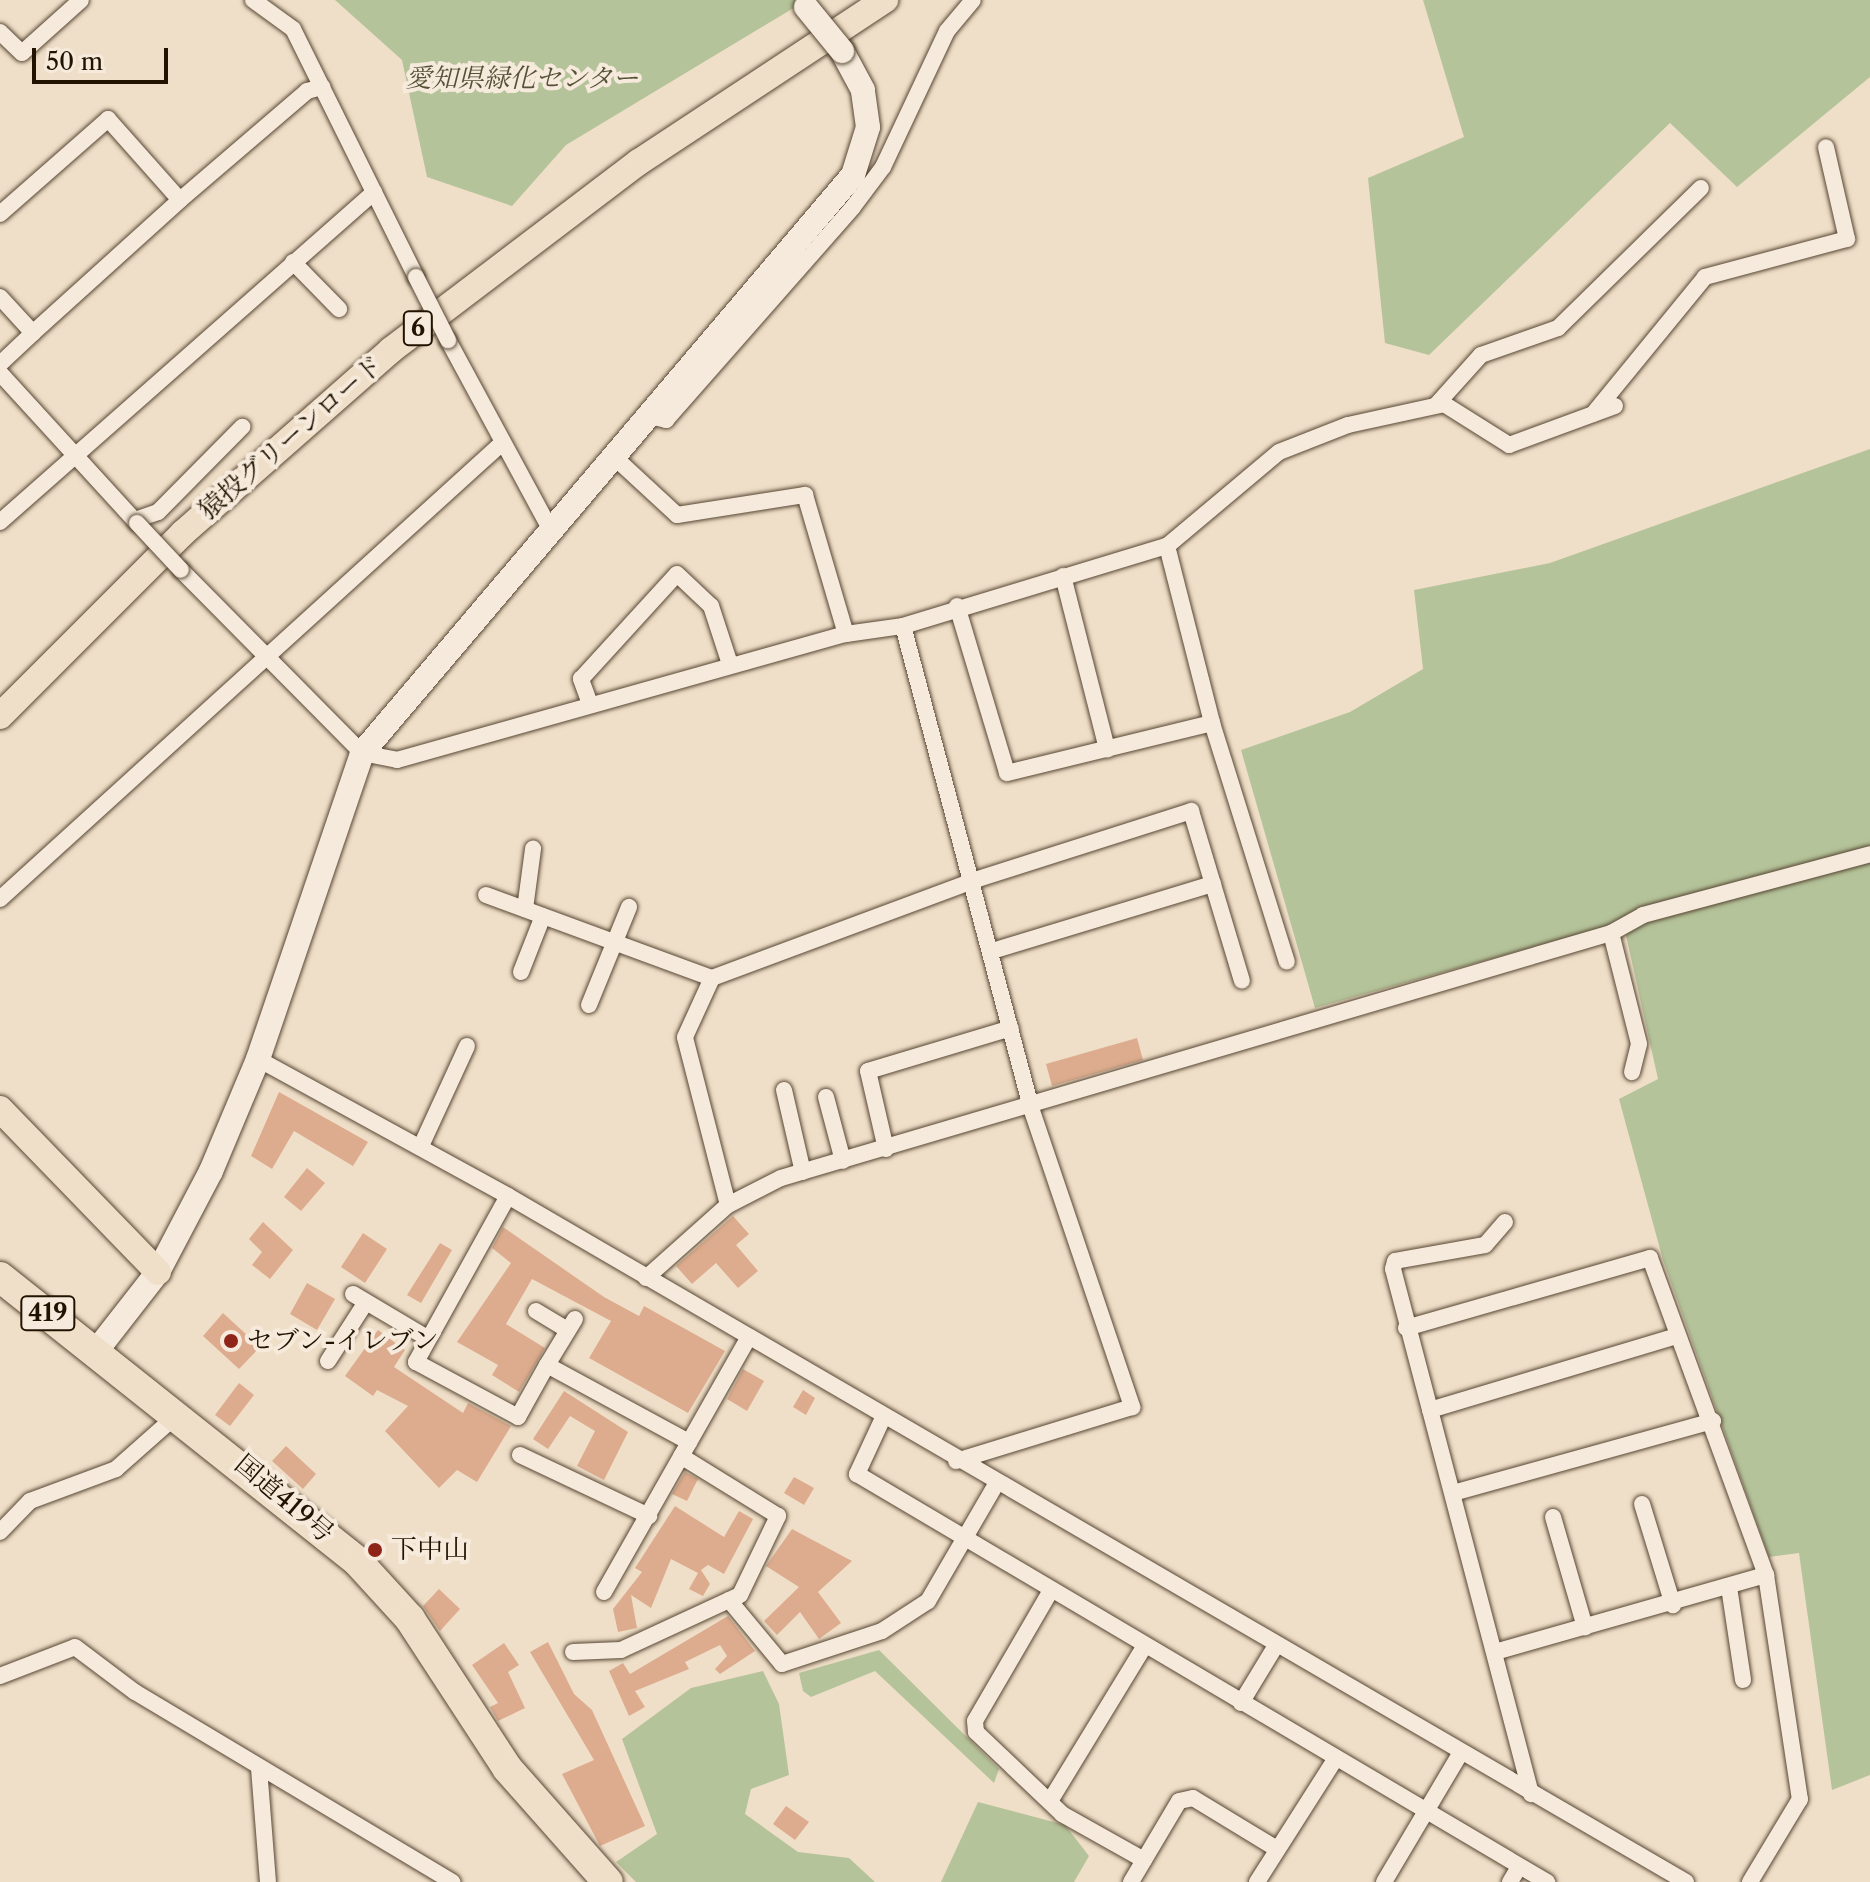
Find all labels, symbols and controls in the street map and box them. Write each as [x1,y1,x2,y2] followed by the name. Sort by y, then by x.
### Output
[36,32,172,82] scale bar
[46,47,103,76] text: 50 m
[405,63,639,95] park label: 愛知県緑化センター
[402,308,434,348] road number: 6
[192,349,390,527] street label: 猿投グリーンロード
[20,1293,76,1333] road number: 419
[247,1325,441,1357] place label: セブン-イレブン
[222,1332,240,1350] marker: セブン-イレブン
[228,1449,340,1549] street label: 国道419号
[391,1534,469,1566] place label: 下中山
[366,1541,384,1559] marker: 下中山

